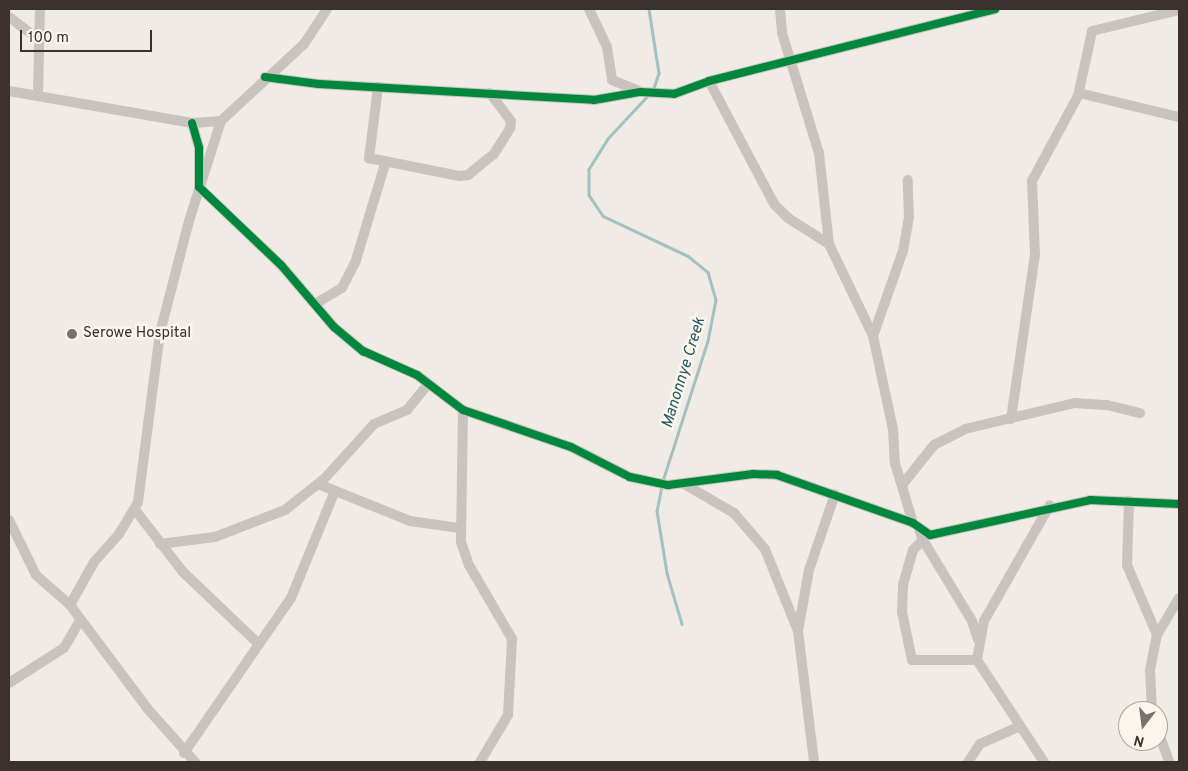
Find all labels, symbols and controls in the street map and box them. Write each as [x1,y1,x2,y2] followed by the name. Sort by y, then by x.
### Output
[22,20,155,52] scale bar
[28,29,69,48] text: 100 m
[658,315,710,431] water label: Manonnye Creek
[83,325,191,343] place label: Serowe Hospital
[65,327,79,341] marker: Serowe Hospital
[1118,701,1168,751] north arrow
[1132,730,1146,750] text: N

